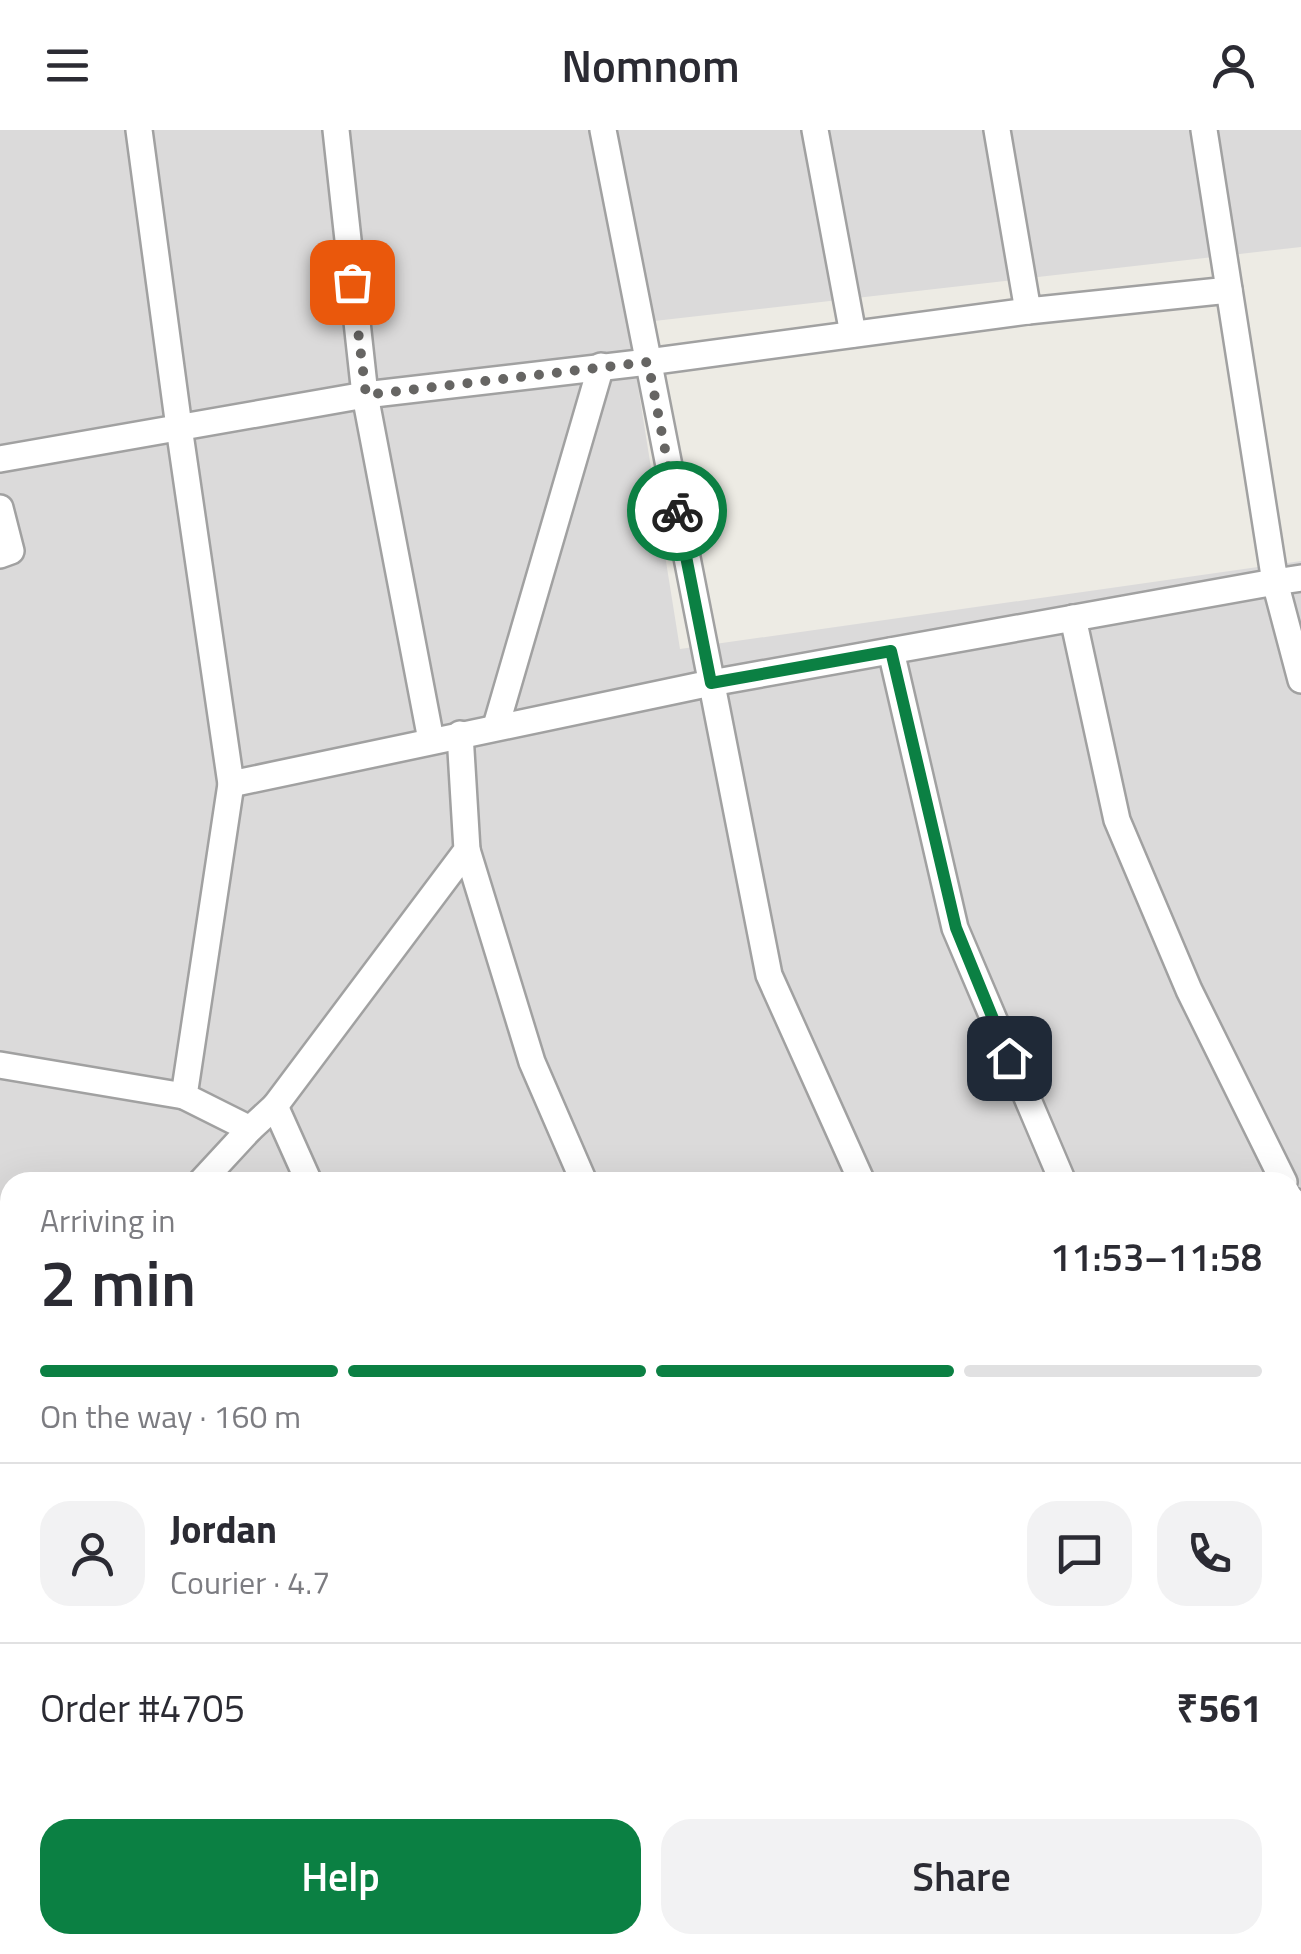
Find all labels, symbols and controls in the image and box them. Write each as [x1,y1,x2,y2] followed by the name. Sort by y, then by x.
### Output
[561,31,740,99] text: Nomnom
[40,38,95,93] icon: menu
[1206,38,1261,93] icon: person
[310,240,395,325] pin
[325,255,380,310] icon: bag
[627,461,727,561] courier
[650,484,705,539] icon: bike
[967,1016,1052,1101] pin
[982,1031,1037,1086] icon: home
[40,1196,176,1244] text: Arriving in
[1050,1228,1262,1286] text: 11:53–11:58
[40,1232,196,1331] text: 2 min
[40,1392,301,1440] text: On the way · 160 m
[170,1500,277,1558] text: Jordan
[40,1501,145,1606] button: person
[1027,1501,1132,1606] button: chat
[1157,1501,1262,1606] button: phone
[170,1558,330,1606] text: Courier · 4.7
[40,1679,245,1737] text: Order #4705
[1176,1679,1262,1737] text: ₹561
[40,1819,641,1934] button: Help
[661,1819,1262,1934] button: Share

